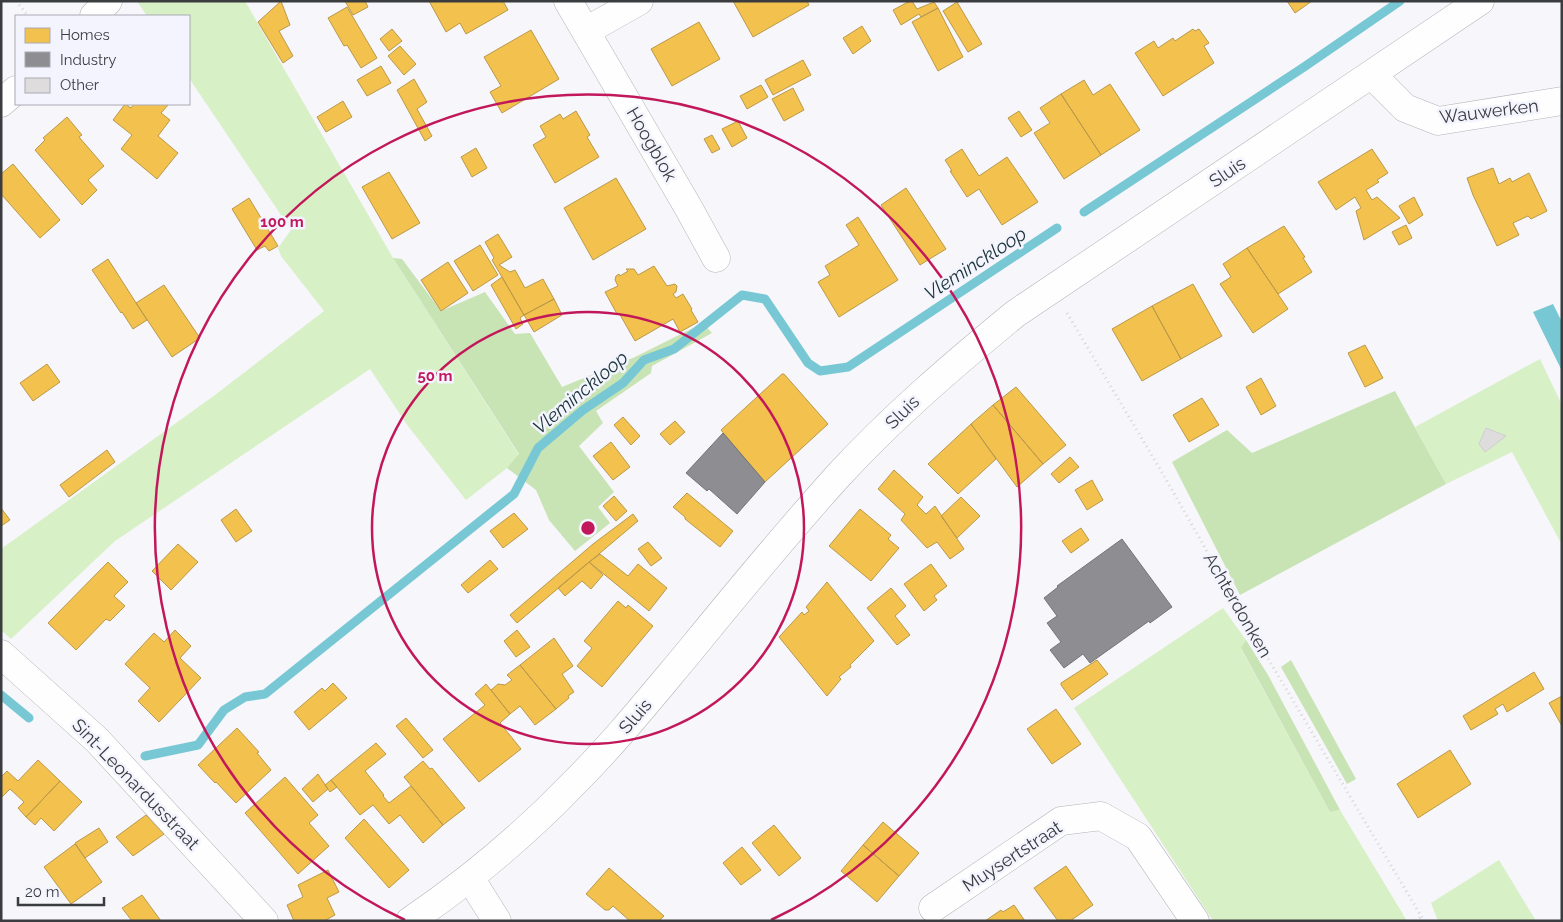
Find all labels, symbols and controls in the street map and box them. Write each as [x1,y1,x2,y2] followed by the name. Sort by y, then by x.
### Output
[15,15,190,105] legend
[60,26,110,44] text: Homes
[60,51,116,69] text: Industry
[60,76,100,94] text: Other
[1438,95,1540,127] street label: Wauwerken
[622,103,682,185] street label: Hoogblok
[1205,152,1249,192] street label: Sluis
[260,213,304,231] text: 100 m
[920,222,1030,304] water label: Vleminckloop
[528,346,632,438] water label: Vleminckloop
[417,367,453,385] text: 50 m
[881,391,924,433] street label: Sluis
[579,519,597,537] centre of rings
[1200,549,1276,661] street label: Achterdonken
[614,694,656,738] street label: Sluis
[68,714,204,854] street label: Sint-Leonardusstraat
[958,816,1066,896] street label: Muysertstraat
[18,874,104,906] scale bar
[25,883,60,901] text: 20 m

